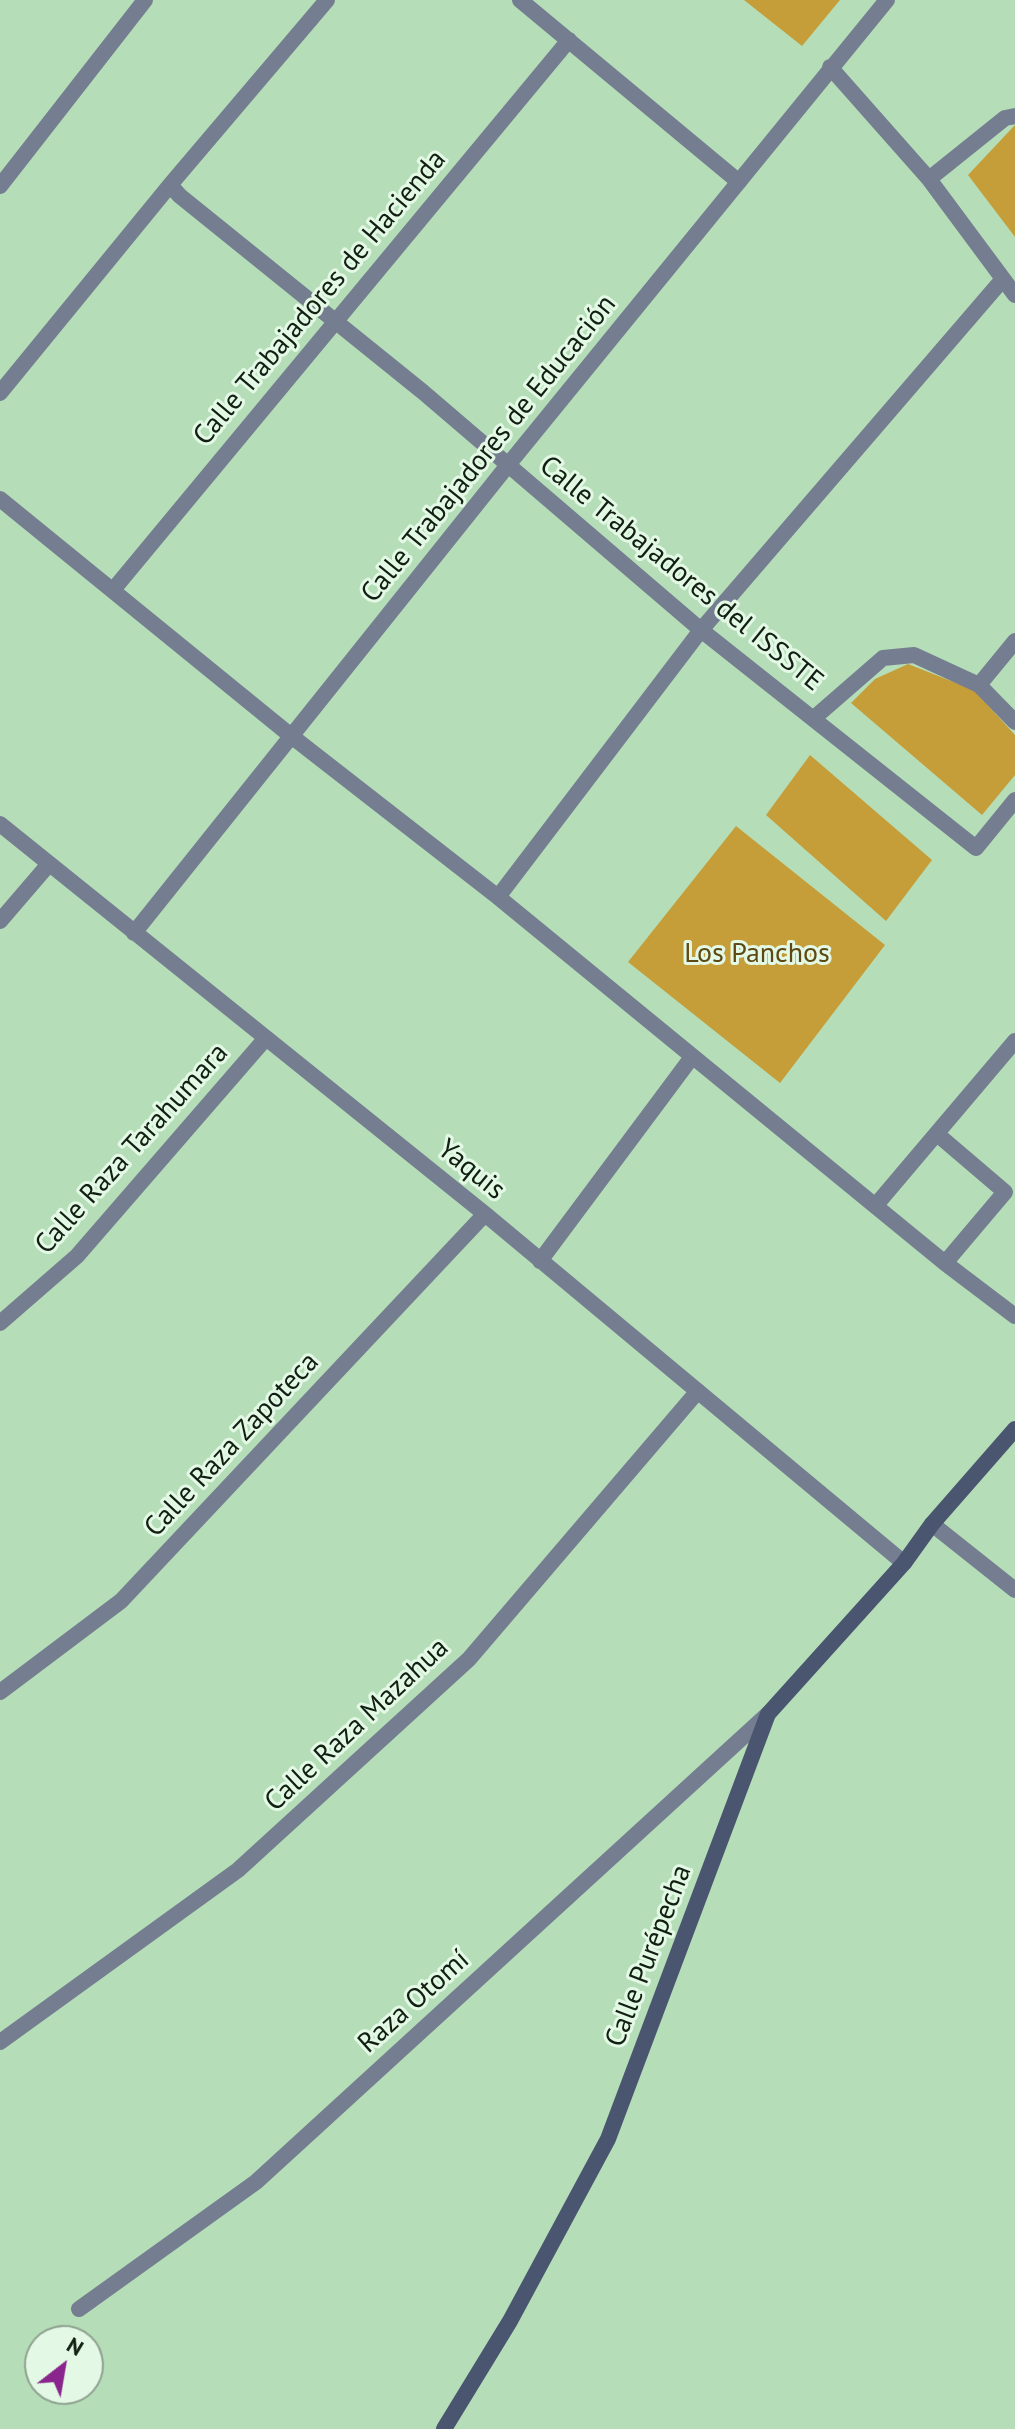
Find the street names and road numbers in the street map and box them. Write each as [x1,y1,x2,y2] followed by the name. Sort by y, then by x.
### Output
[187,144,453,452] street label: Calle Trabajadores de Hacienda
[355,289,623,609] street label: Calle Trabajadores de Educación
[532,449,830,699] street label: Calle Trabajadores del ISSSTE
[29,1037,235,1261] street label: Calle Raza Tarahumara
[431,1133,511,1207] street label: Yaquis
[138,1346,326,1544] street label: Calle Raza Zapoteca
[258,1631,456,1819] street label: Calle Raza Mazahua
[599,1860,699,2052] street label: Calle Purépecha
[352,1943,476,2061] street label: Raza Otomí

